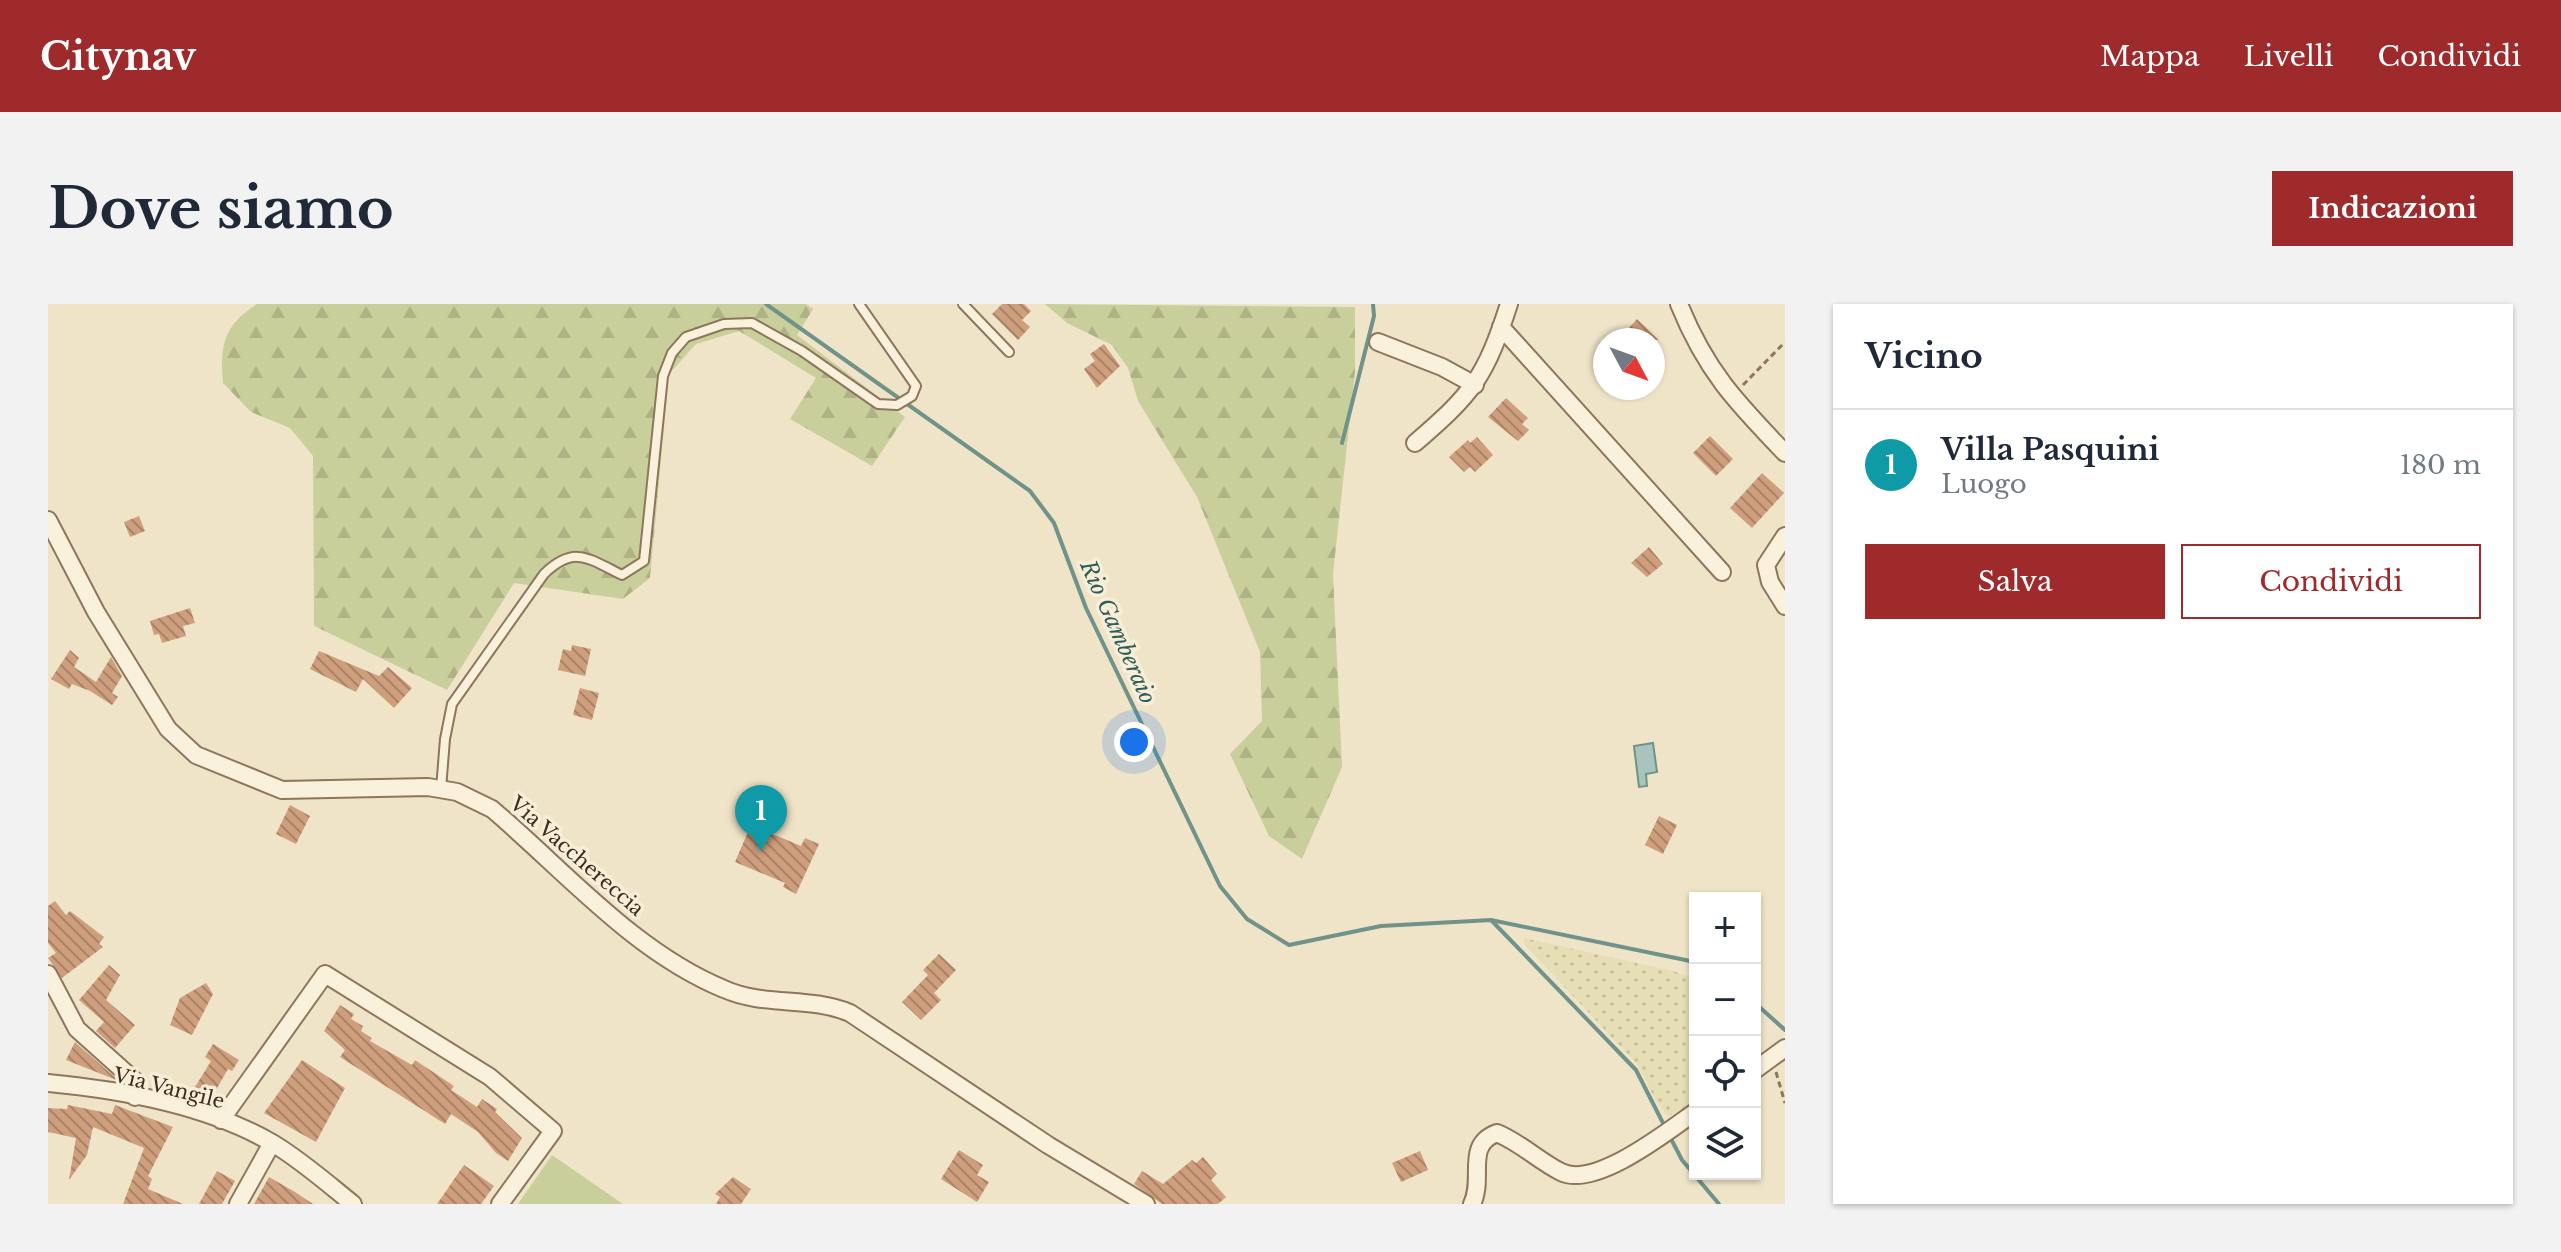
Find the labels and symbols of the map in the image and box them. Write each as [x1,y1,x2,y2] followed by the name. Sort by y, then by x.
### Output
[1593,328,1665,400] north arrow
[1074,555,1162,708] water label: Rio Gamberaio
[1114,722,1154,762] your location
[735,785,787,851] pin: 1
[504,791,650,921] street label: Via Vacchereccia
[110,1062,227,1113] street label: Via Vangile

